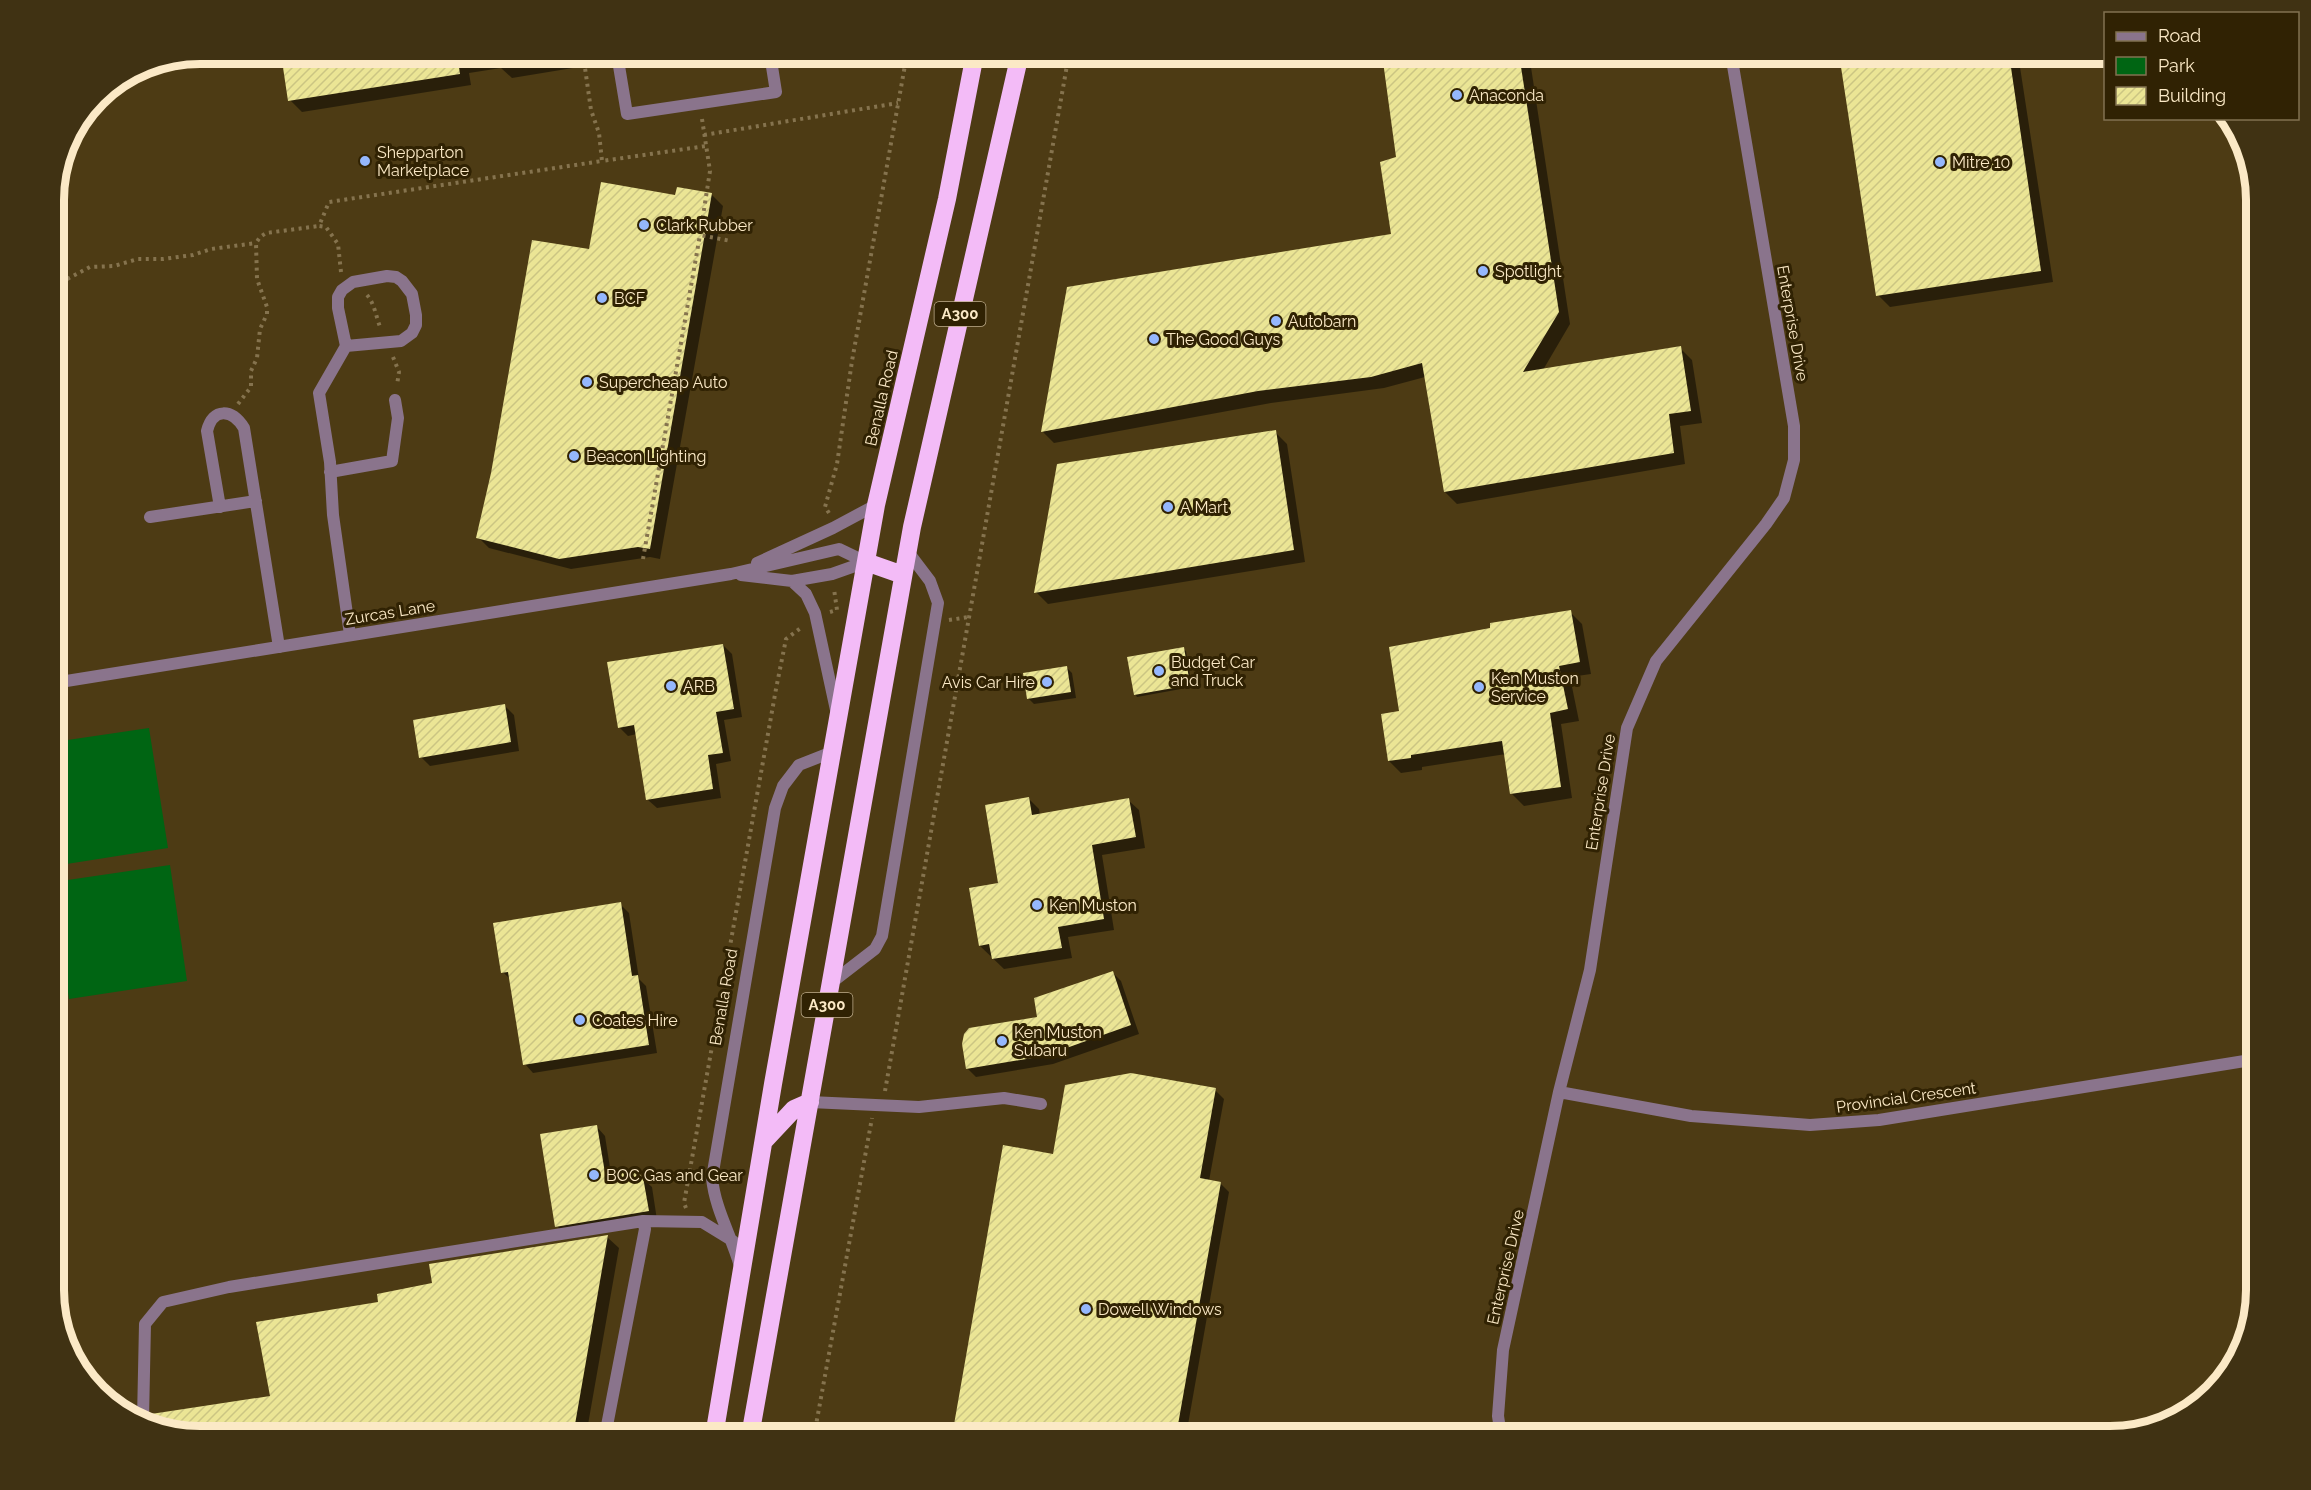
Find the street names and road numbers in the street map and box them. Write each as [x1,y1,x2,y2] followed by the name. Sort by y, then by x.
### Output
[1773,264,1812,383] street label: Enterprise Drive
[934,302,986,326] road number: A300
[861,348,902,448] street label: Benalla Road
[344,596,436,629] street label: Zurcas Lane
[1582,733,1619,852] street label: Enterprise Drive
[706,947,741,1047] street label: Benalla Road
[802,993,852,1017] road number: A300
[1835,1078,1978,1117] street label: Provincial Crescent
[1483,1208,1528,1326] street label: Enterprise Drive

